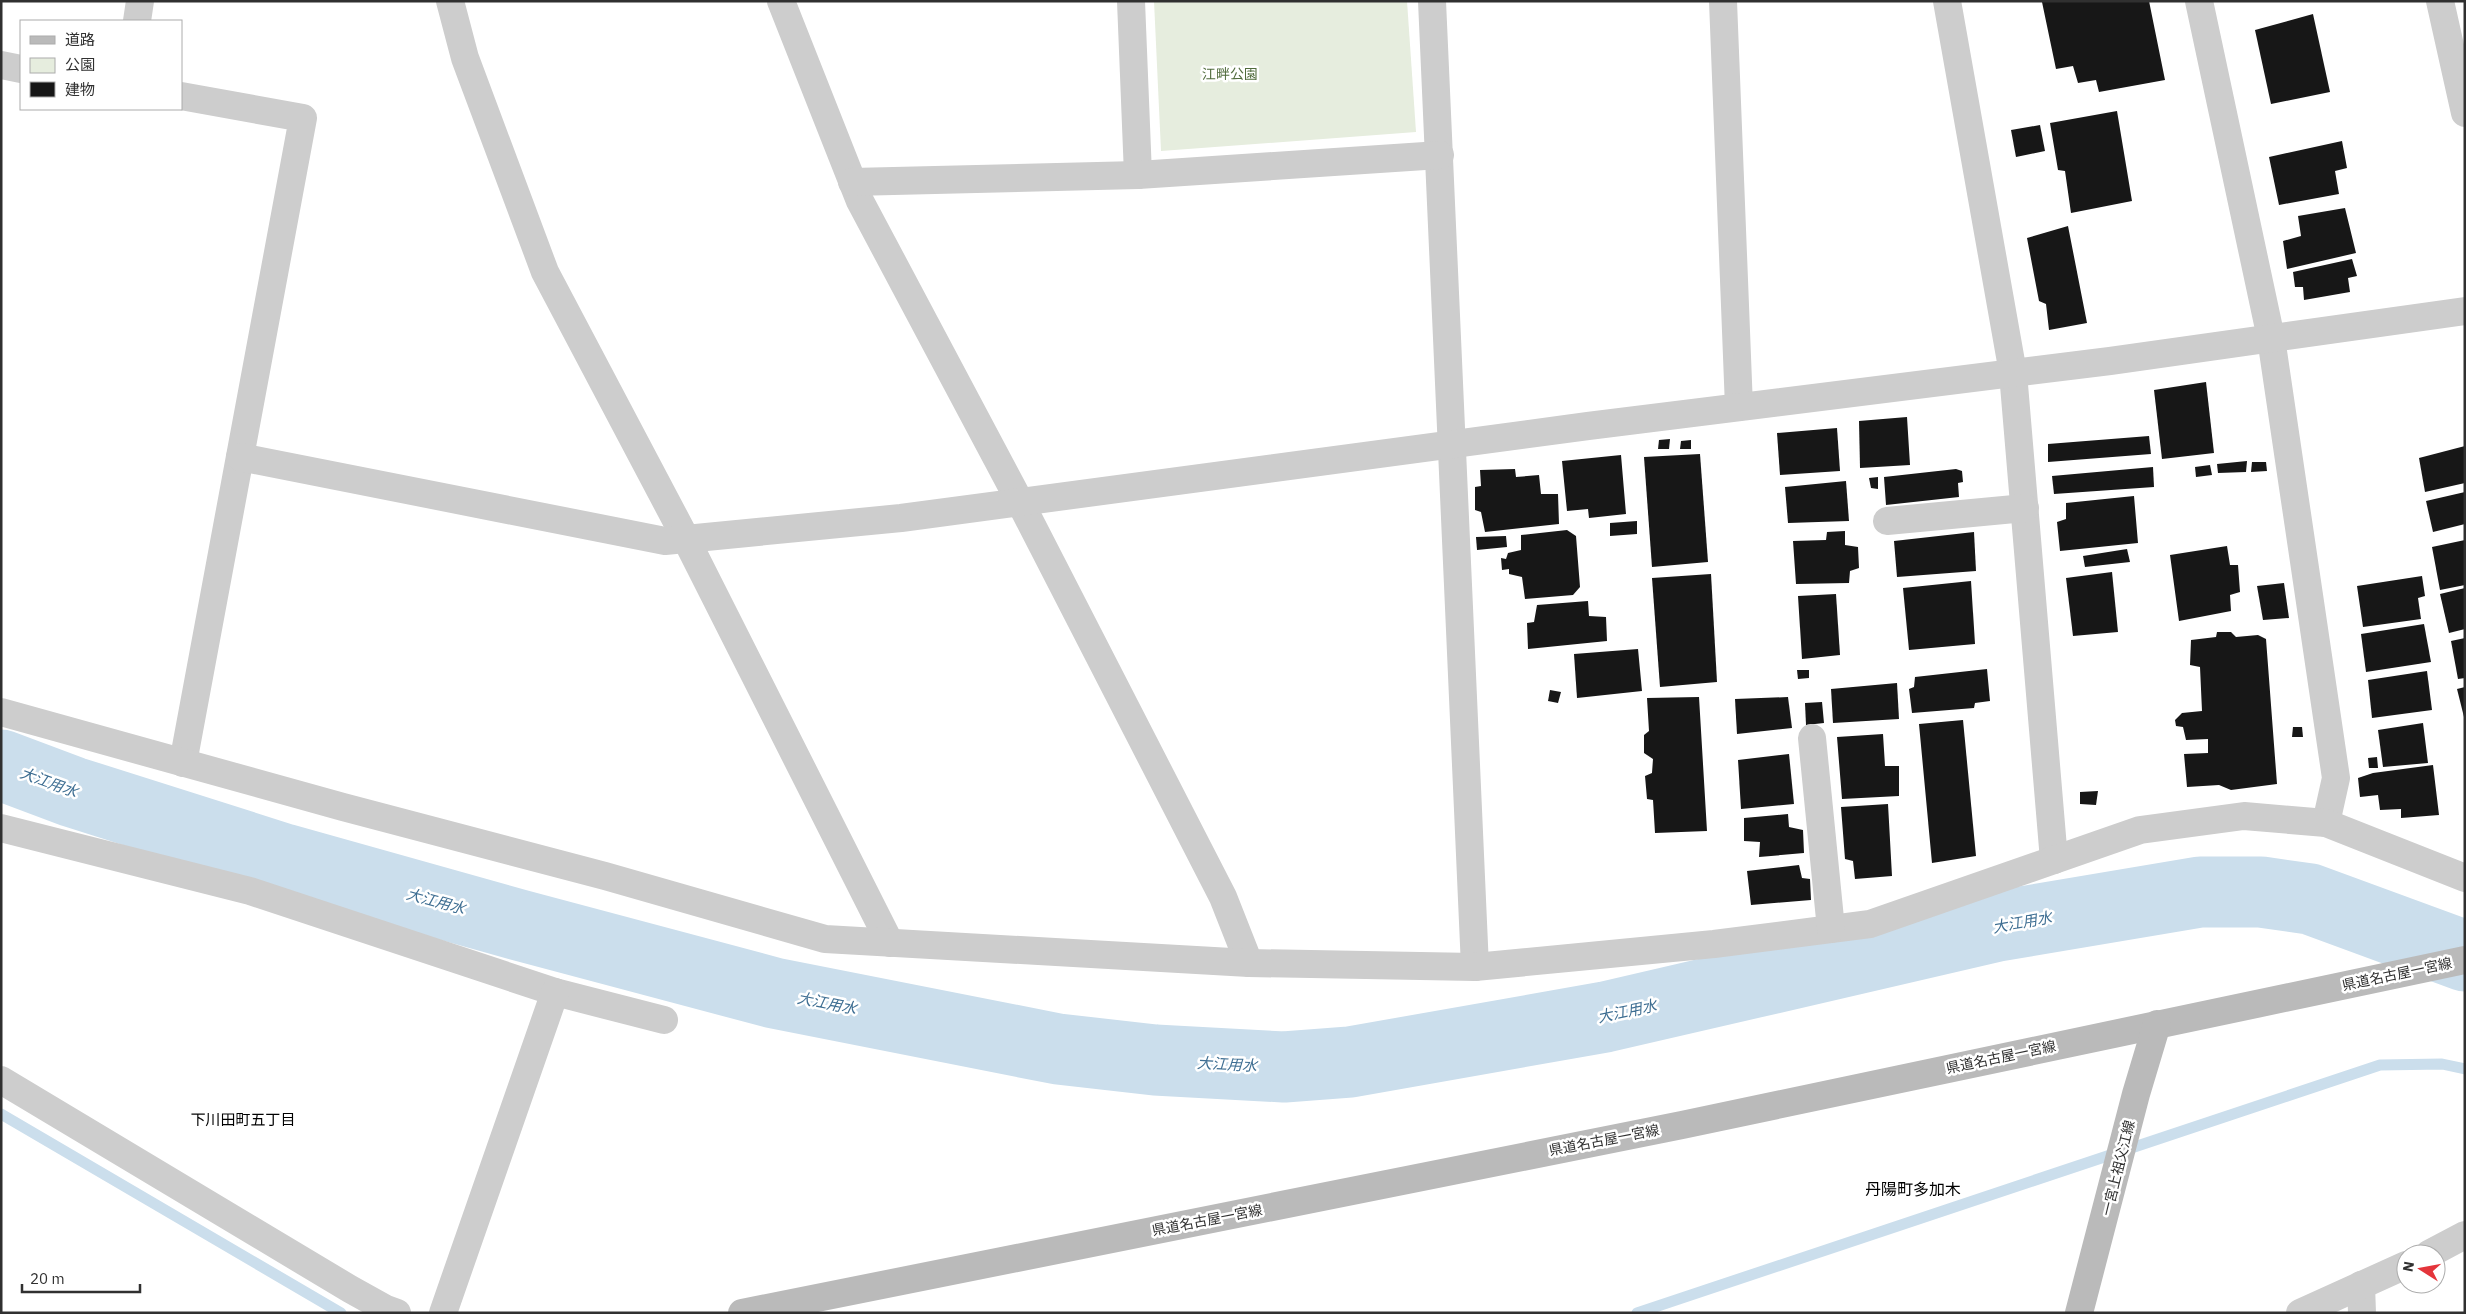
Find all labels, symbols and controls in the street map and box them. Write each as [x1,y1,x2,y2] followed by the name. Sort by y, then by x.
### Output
[20,20,182,110] legend
[65,30,95,49] text: 道路
[65,55,95,74] text: 公園
[1202,65,1258,83] park label: 江畔公園
[65,80,95,99] text: 建物
[18,763,82,802] water label: 大江用水
[405,884,469,918] water label: 大江用水
[1991,907,2055,937] water label: 大江用水
[2340,954,2454,994] street label: 県道名古屋一宮線
[796,988,860,1018] water label: 大江用水
[1596,995,1660,1027] water label: 大江用水
[1944,1037,2058,1077] street label: 県道名古屋一宮線
[1197,1053,1259,1075] water label: 大江用水
[190,1110,296,1129] district label: 下川田町五丁目
[2097,1118,2139,1218] street label: 一宮上祖父江線
[1547,1120,1661,1160] street label: 県道名古屋一宮線
[1865,1179,1961,1199] district label: 丹陽町多加木
[1150,1200,1264,1240] street label: 県道名古屋一宮線
[2396,1244,2446,1294] north arrow
[2398,1260,2418,1273] text: N
[22,1262,140,1294] scale bar
[30,1269,65,1288] text: 20 m

